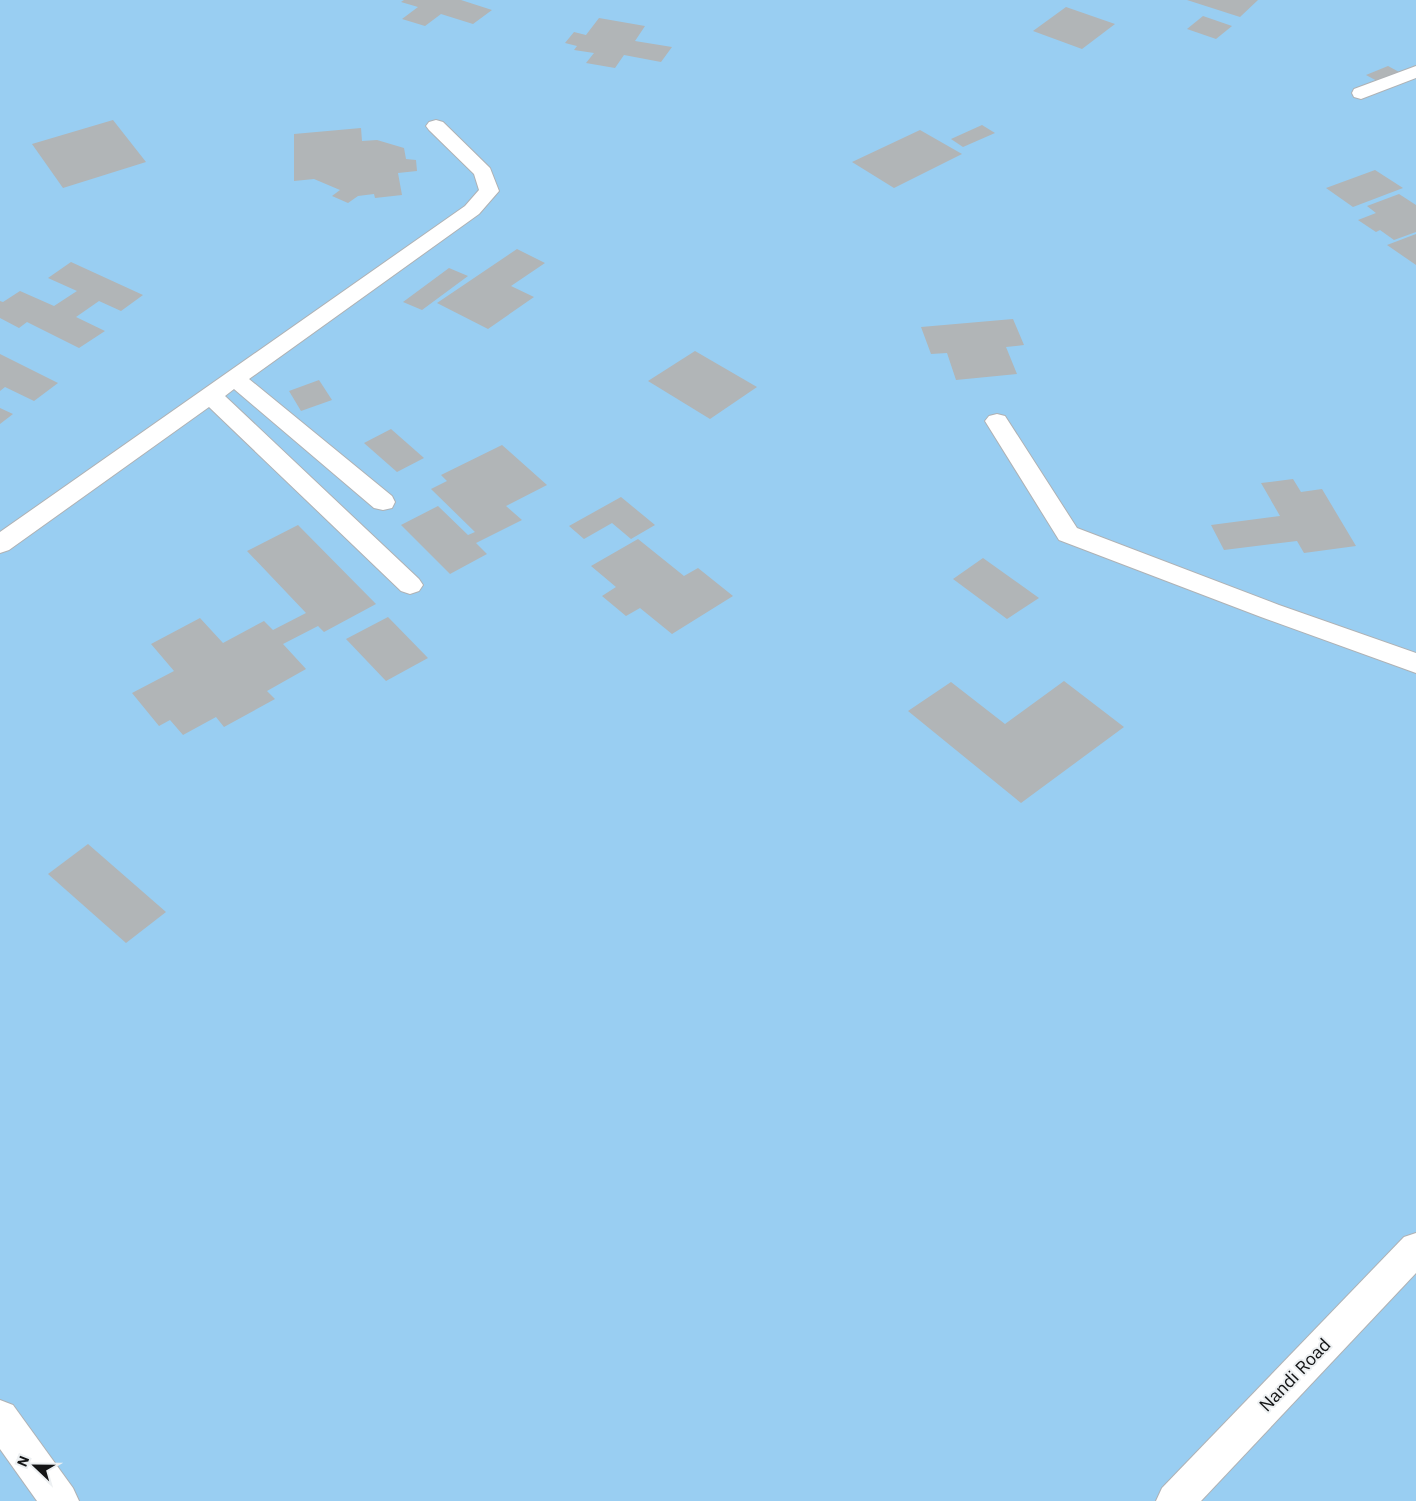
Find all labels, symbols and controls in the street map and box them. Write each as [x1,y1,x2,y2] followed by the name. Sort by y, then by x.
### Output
[1254,1333,1335,1416] street label: Nandi Road
[10,1441,60,1491] north arrow
[13,1453,33,1469] text: N

